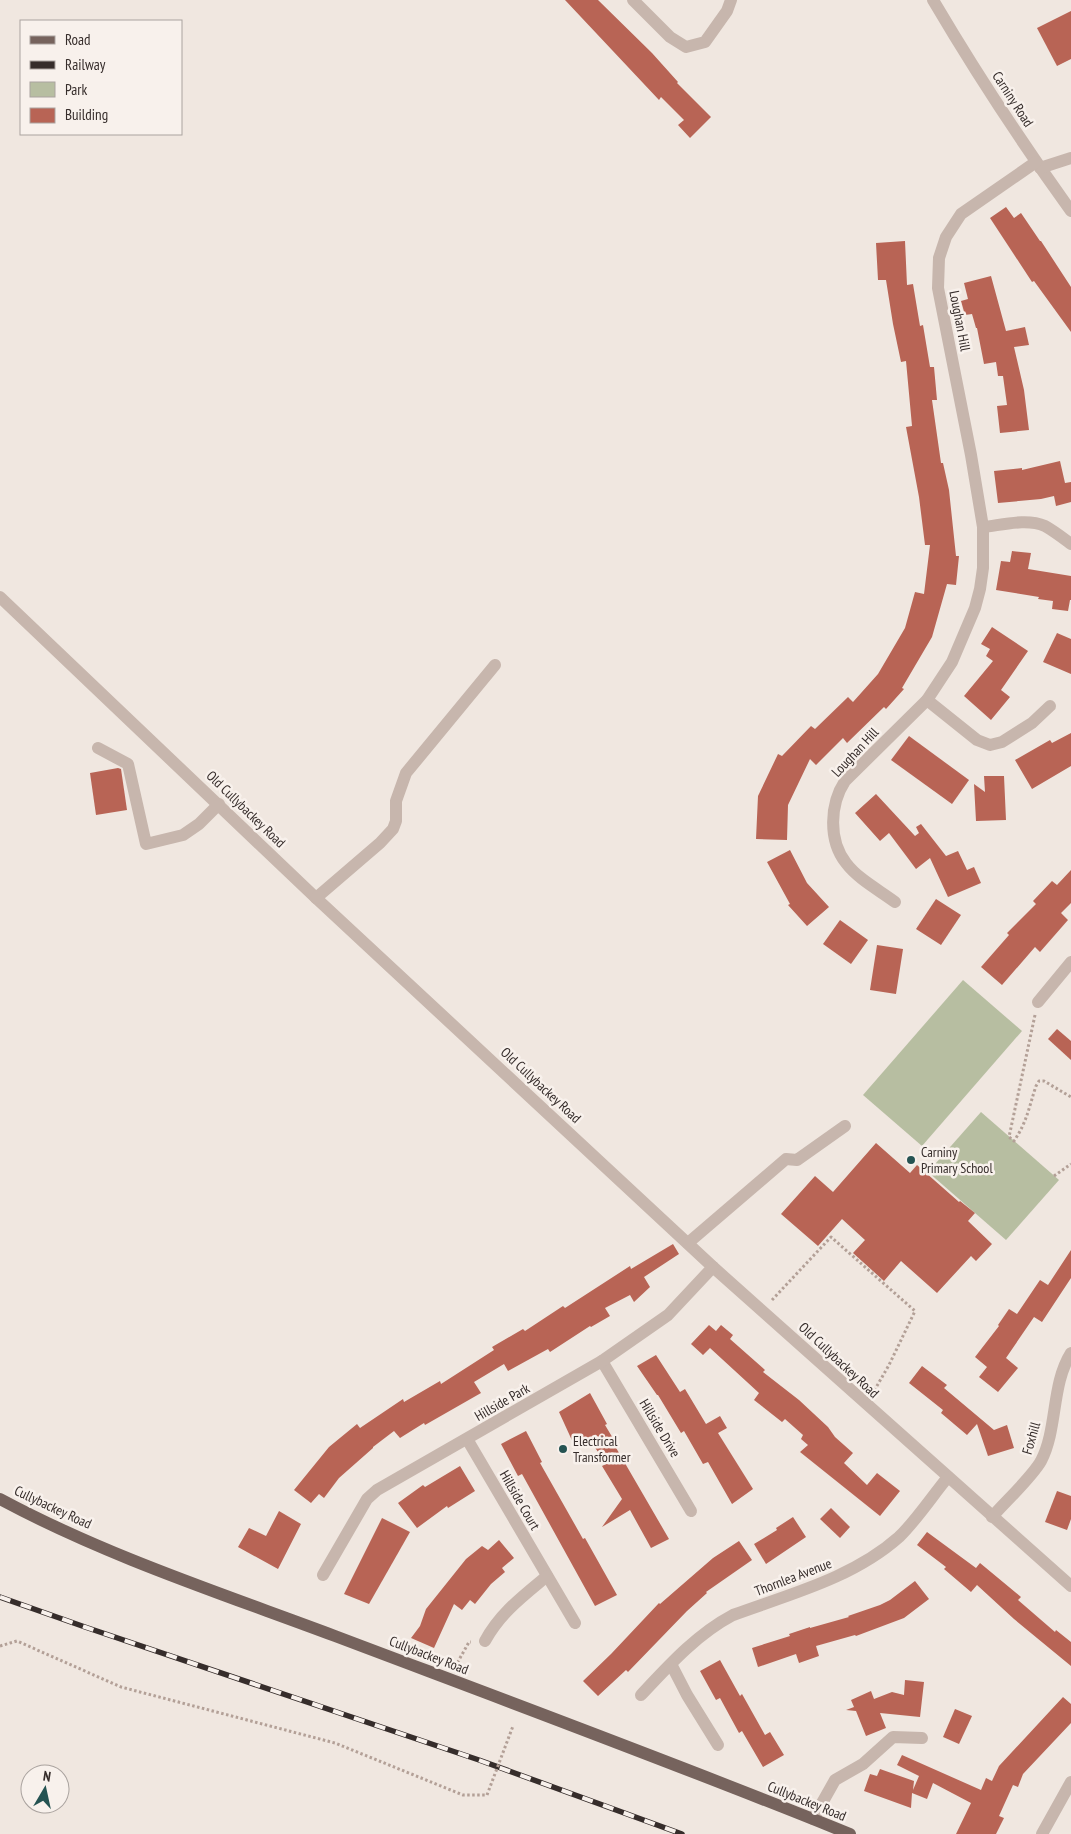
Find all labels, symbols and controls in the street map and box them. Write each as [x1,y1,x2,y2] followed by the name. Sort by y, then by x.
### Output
[20,20,182,135] legend
[65,30,91,49] text: Road
[65,55,106,74] text: Railway
[988,68,1038,130] street label: Carniny Road
[65,80,87,99] text: Park
[65,105,108,124] text: Building
[945,289,975,354] street label: Loughan Hill
[828,723,883,781] street label: Loughan Hill
[203,767,289,851] street label: Old Cullybackey Road
[497,1043,585,1127] street label: Old Cullybackey Road
[921,1143,993,1177] place label: Carniny Primary School
[905,1154,917,1166] marker: Carniny Primary School
[795,1318,883,1402] street label: Old Cullybackey Road
[471,1379,533,1425] street label: Hillside Park
[636,1395,685,1461] street label: Hillside Drive
[1018,1419,1044,1456] street label: Foxhill
[573,1432,631,1466] place label: Electrical Transformer
[557,1443,569,1455] marker: Electrical Transformer
[496,1467,544,1533] street label: Hillside Court
[11,1481,95,1533] street label: Cullybackey Road
[752,1554,834,1600] street label: Thornlea Avenue
[387,1632,471,1678] street label: Cullybackey Road
[20,1764,70,1814] north arrow
[42,1767,52,1786] text: N
[765,1777,849,1825] street label: Cullybackey Road

